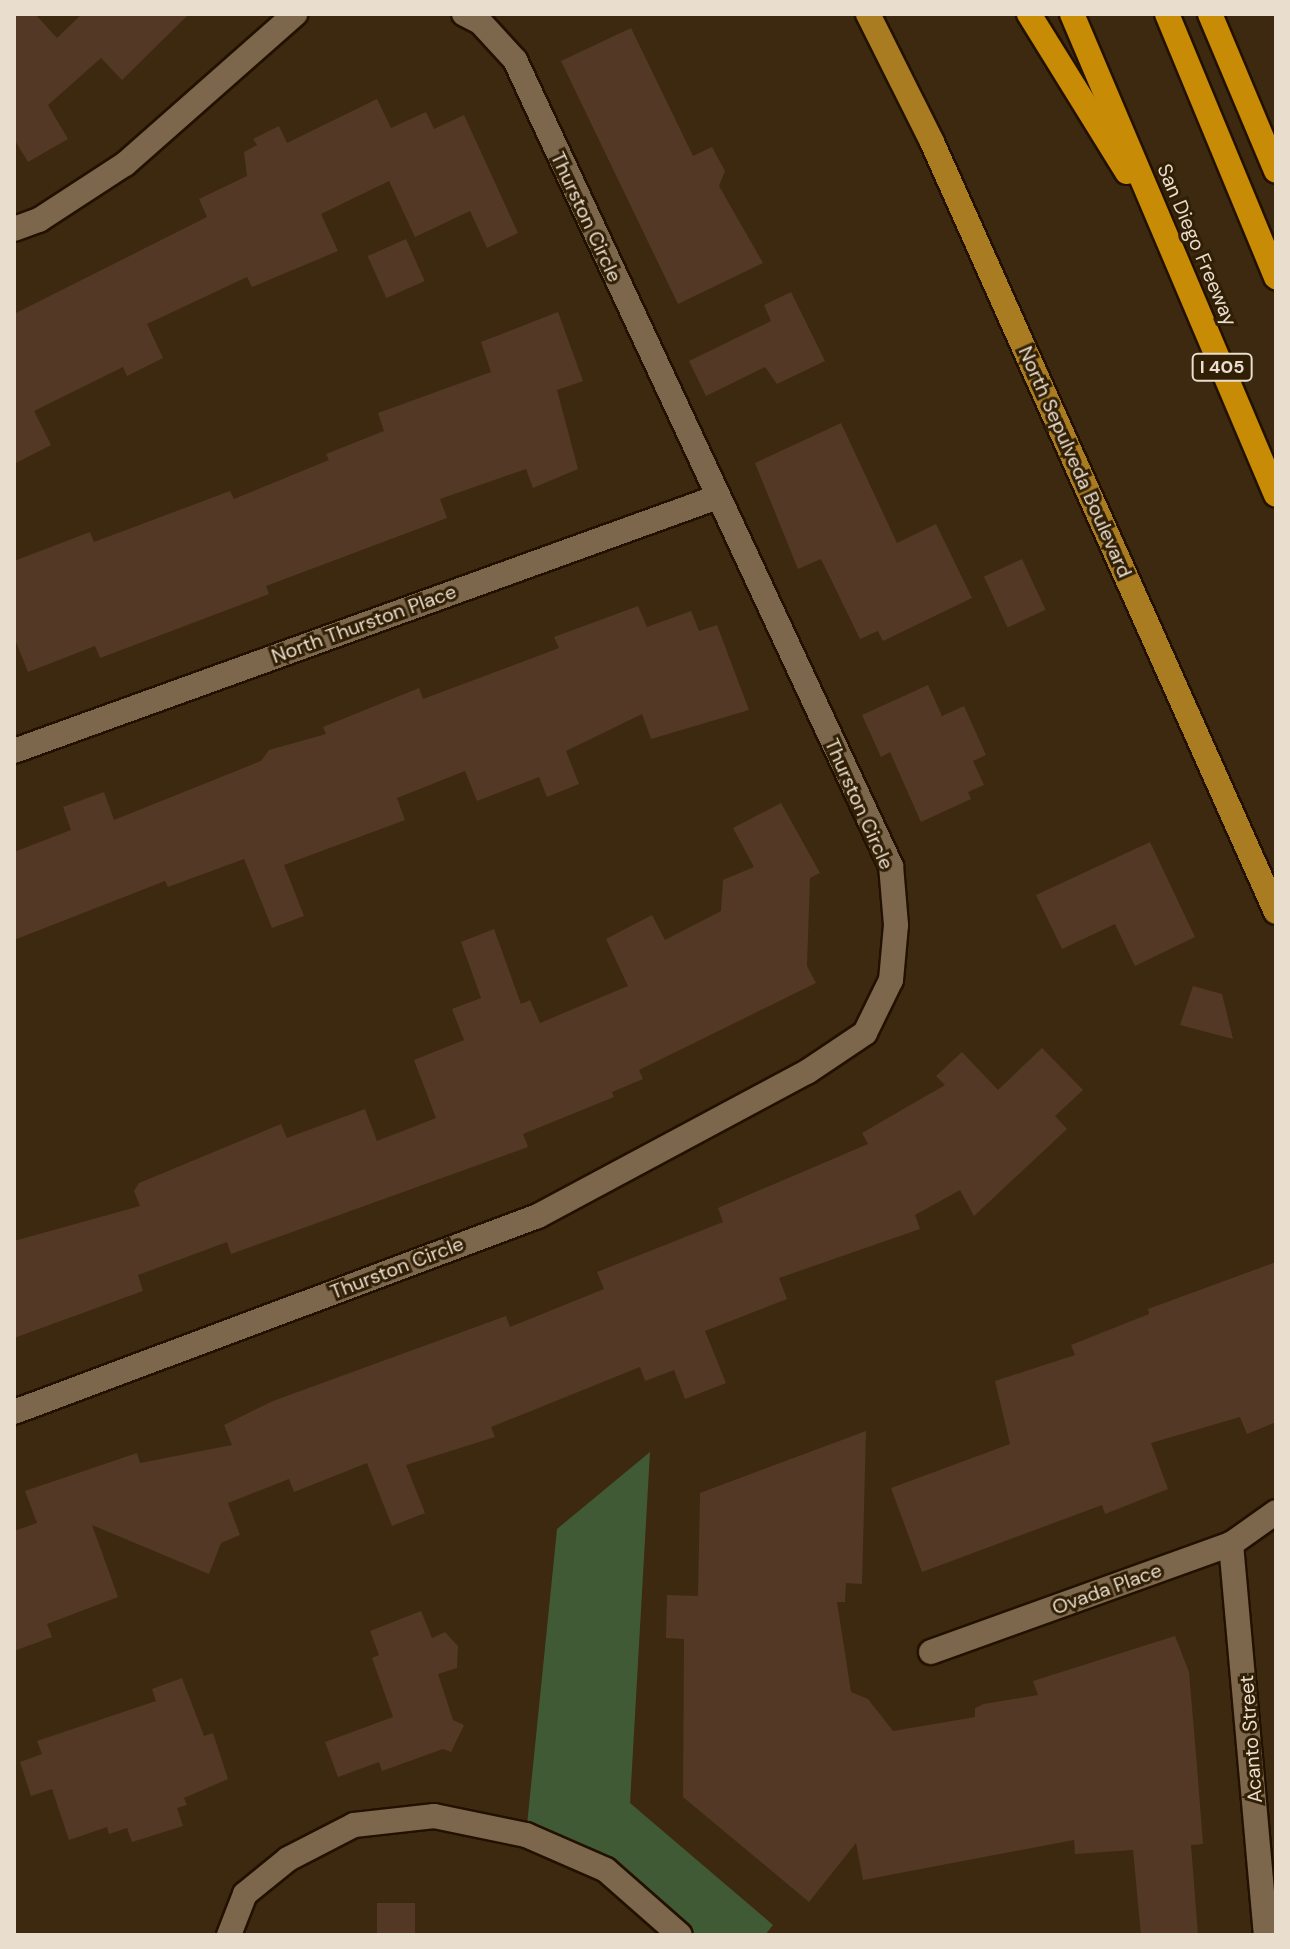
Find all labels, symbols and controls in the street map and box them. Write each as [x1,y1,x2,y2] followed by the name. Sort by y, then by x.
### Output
[545,148,627,286] street label: Thurston Circle
[1152,160,1242,330] street label: San Diego Freeway
[1013,343,1137,581] street label: North Sepulveda Boulevard
[1190,353,1254,381] road number: I 405
[268,579,460,669] street label: North Thurston Place
[819,735,899,873] street label: Thurston Circle
[327,1232,467,1304] street label: Thurston Circle
[1049,1558,1165,1620] street label: Ovada Place
[1235,1674,1267,1804] street label: Acanto Street

